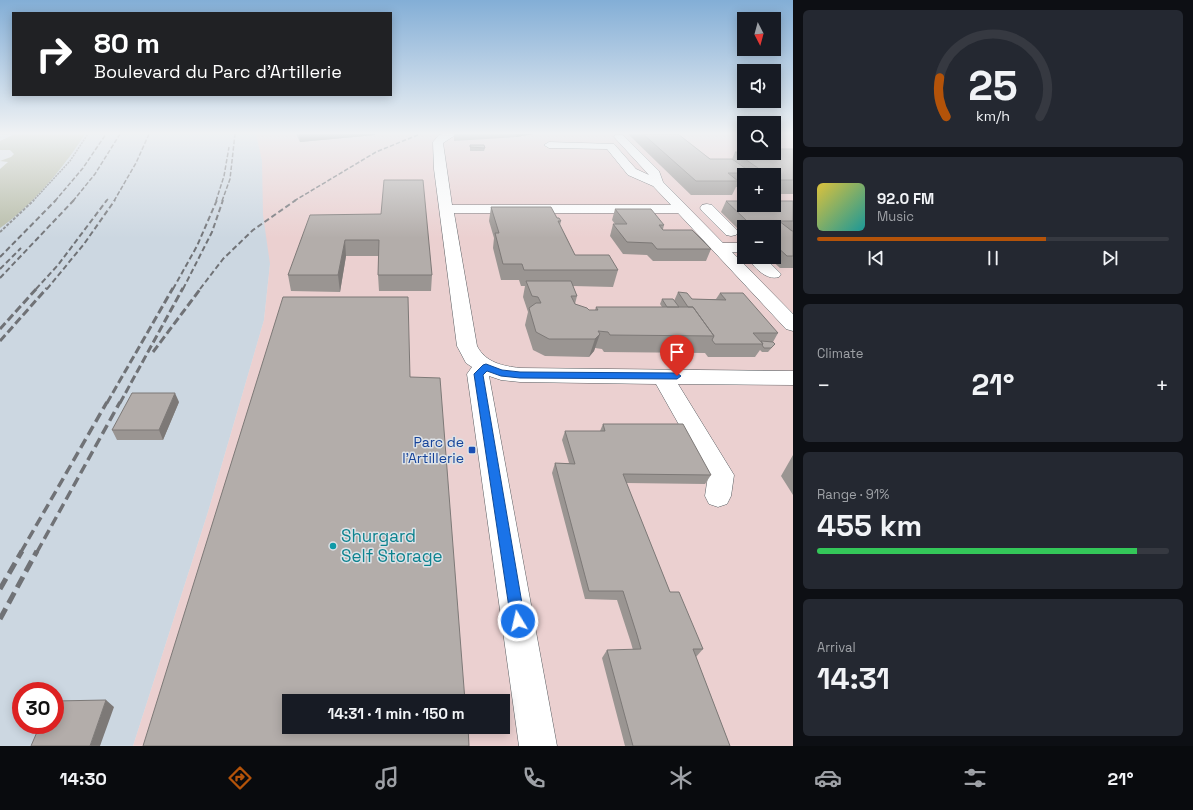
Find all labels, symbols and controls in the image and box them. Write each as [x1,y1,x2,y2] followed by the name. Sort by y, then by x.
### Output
[737,12,781,56] north arrow
[737,12,781,264] map controls
[94,25,160,61] text: 80 m
[28,28,80,80] icon: right
[968,58,1018,111] text: 25
[94,60,342,83] text: Boulevard du Parc d'Artillerie
[737,64,781,108] button: sound
[976,106,1010,124] text: km/h
[737,116,781,160] button: search
[737,168,781,212] button: +
[877,189,934,208] text: 92.0 FM
[877,208,914,225] text: Music
[737,220,781,264] button: −
[865,247,887,269] icon: previous
[982,247,1004,269] icon: pause
[1099,247,1121,269] icon: next
[660,335,694,376] pin
[666,341,688,363] icon: arrive
[817,345,863,362] text: Climate
[971,365,1015,404] text: 21°
[817,371,831,399] text: −
[1155,371,1169,399] text: +
[402,433,464,467] place label: Parc de l'Artillerie
[467,445,477,455] marker: Parc de l'Artillerie
[817,486,889,503] text: Range · 91%
[817,506,922,545] text: 455 km
[341,525,443,567] place label: Shurgard Self Storage
[328,541,338,551] marker: Shurgard Self Storage
[497,600,539,642] position arrow
[817,639,856,656] text: Arrival
[817,659,890,698] text: 14:31
[12,682,64,734] speed limit sign: 30
[328,704,464,723] text: 14:31 · 1 min · 150 m
[226,764,254,792] icon: directions
[373,764,401,792] icon: music
[520,764,548,792] icon: phone
[667,764,695,792] icon: climate
[814,764,842,792] icon: car
[961,764,989,792] icon: filters
[59,767,107,790] text: 14:30
[1108,767,1134,790] text: 21°

